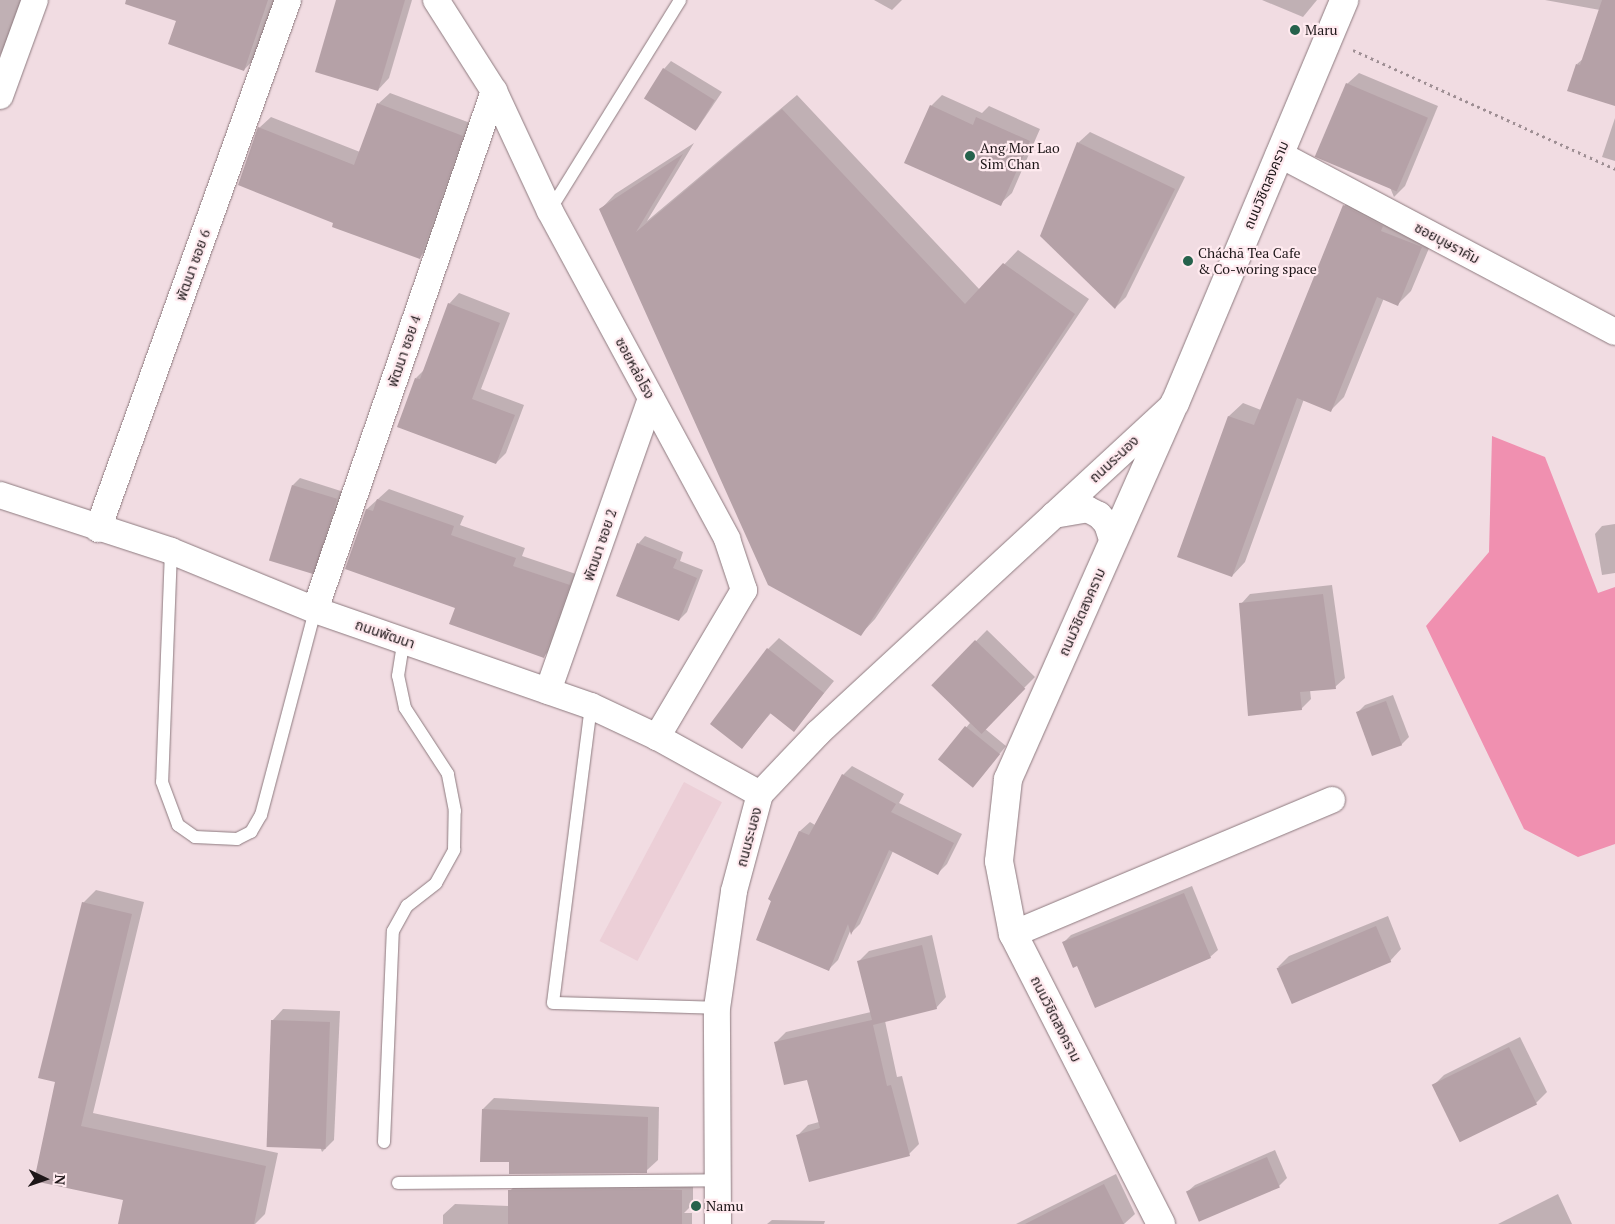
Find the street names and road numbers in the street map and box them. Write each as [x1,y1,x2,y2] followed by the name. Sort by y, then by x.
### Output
[1240,138,1292,232] street label: ถนนวิชิตสงคราม
[1412,219,1482,267] street label: ซอยบุษราคัม
[172,227,214,303] street label: พัฒนา ซอย 6
[384,313,424,389] street label: พัฒนา ซอย 4
[612,335,658,401] street label: ซอยหล่อโรง
[1086,432,1142,486] street label: ถนนระนอง
[580,507,620,583] street label: พัฒนา ซอย 2
[1055,566,1109,658] street label: ถนนวิชิตสงคราม
[353,616,417,652] street label: ถนนพัฒนา
[733,805,765,869] street label: ถนนระนอง
[1027,973,1085,1065] street label: ถนนวิชิตสงคราม

